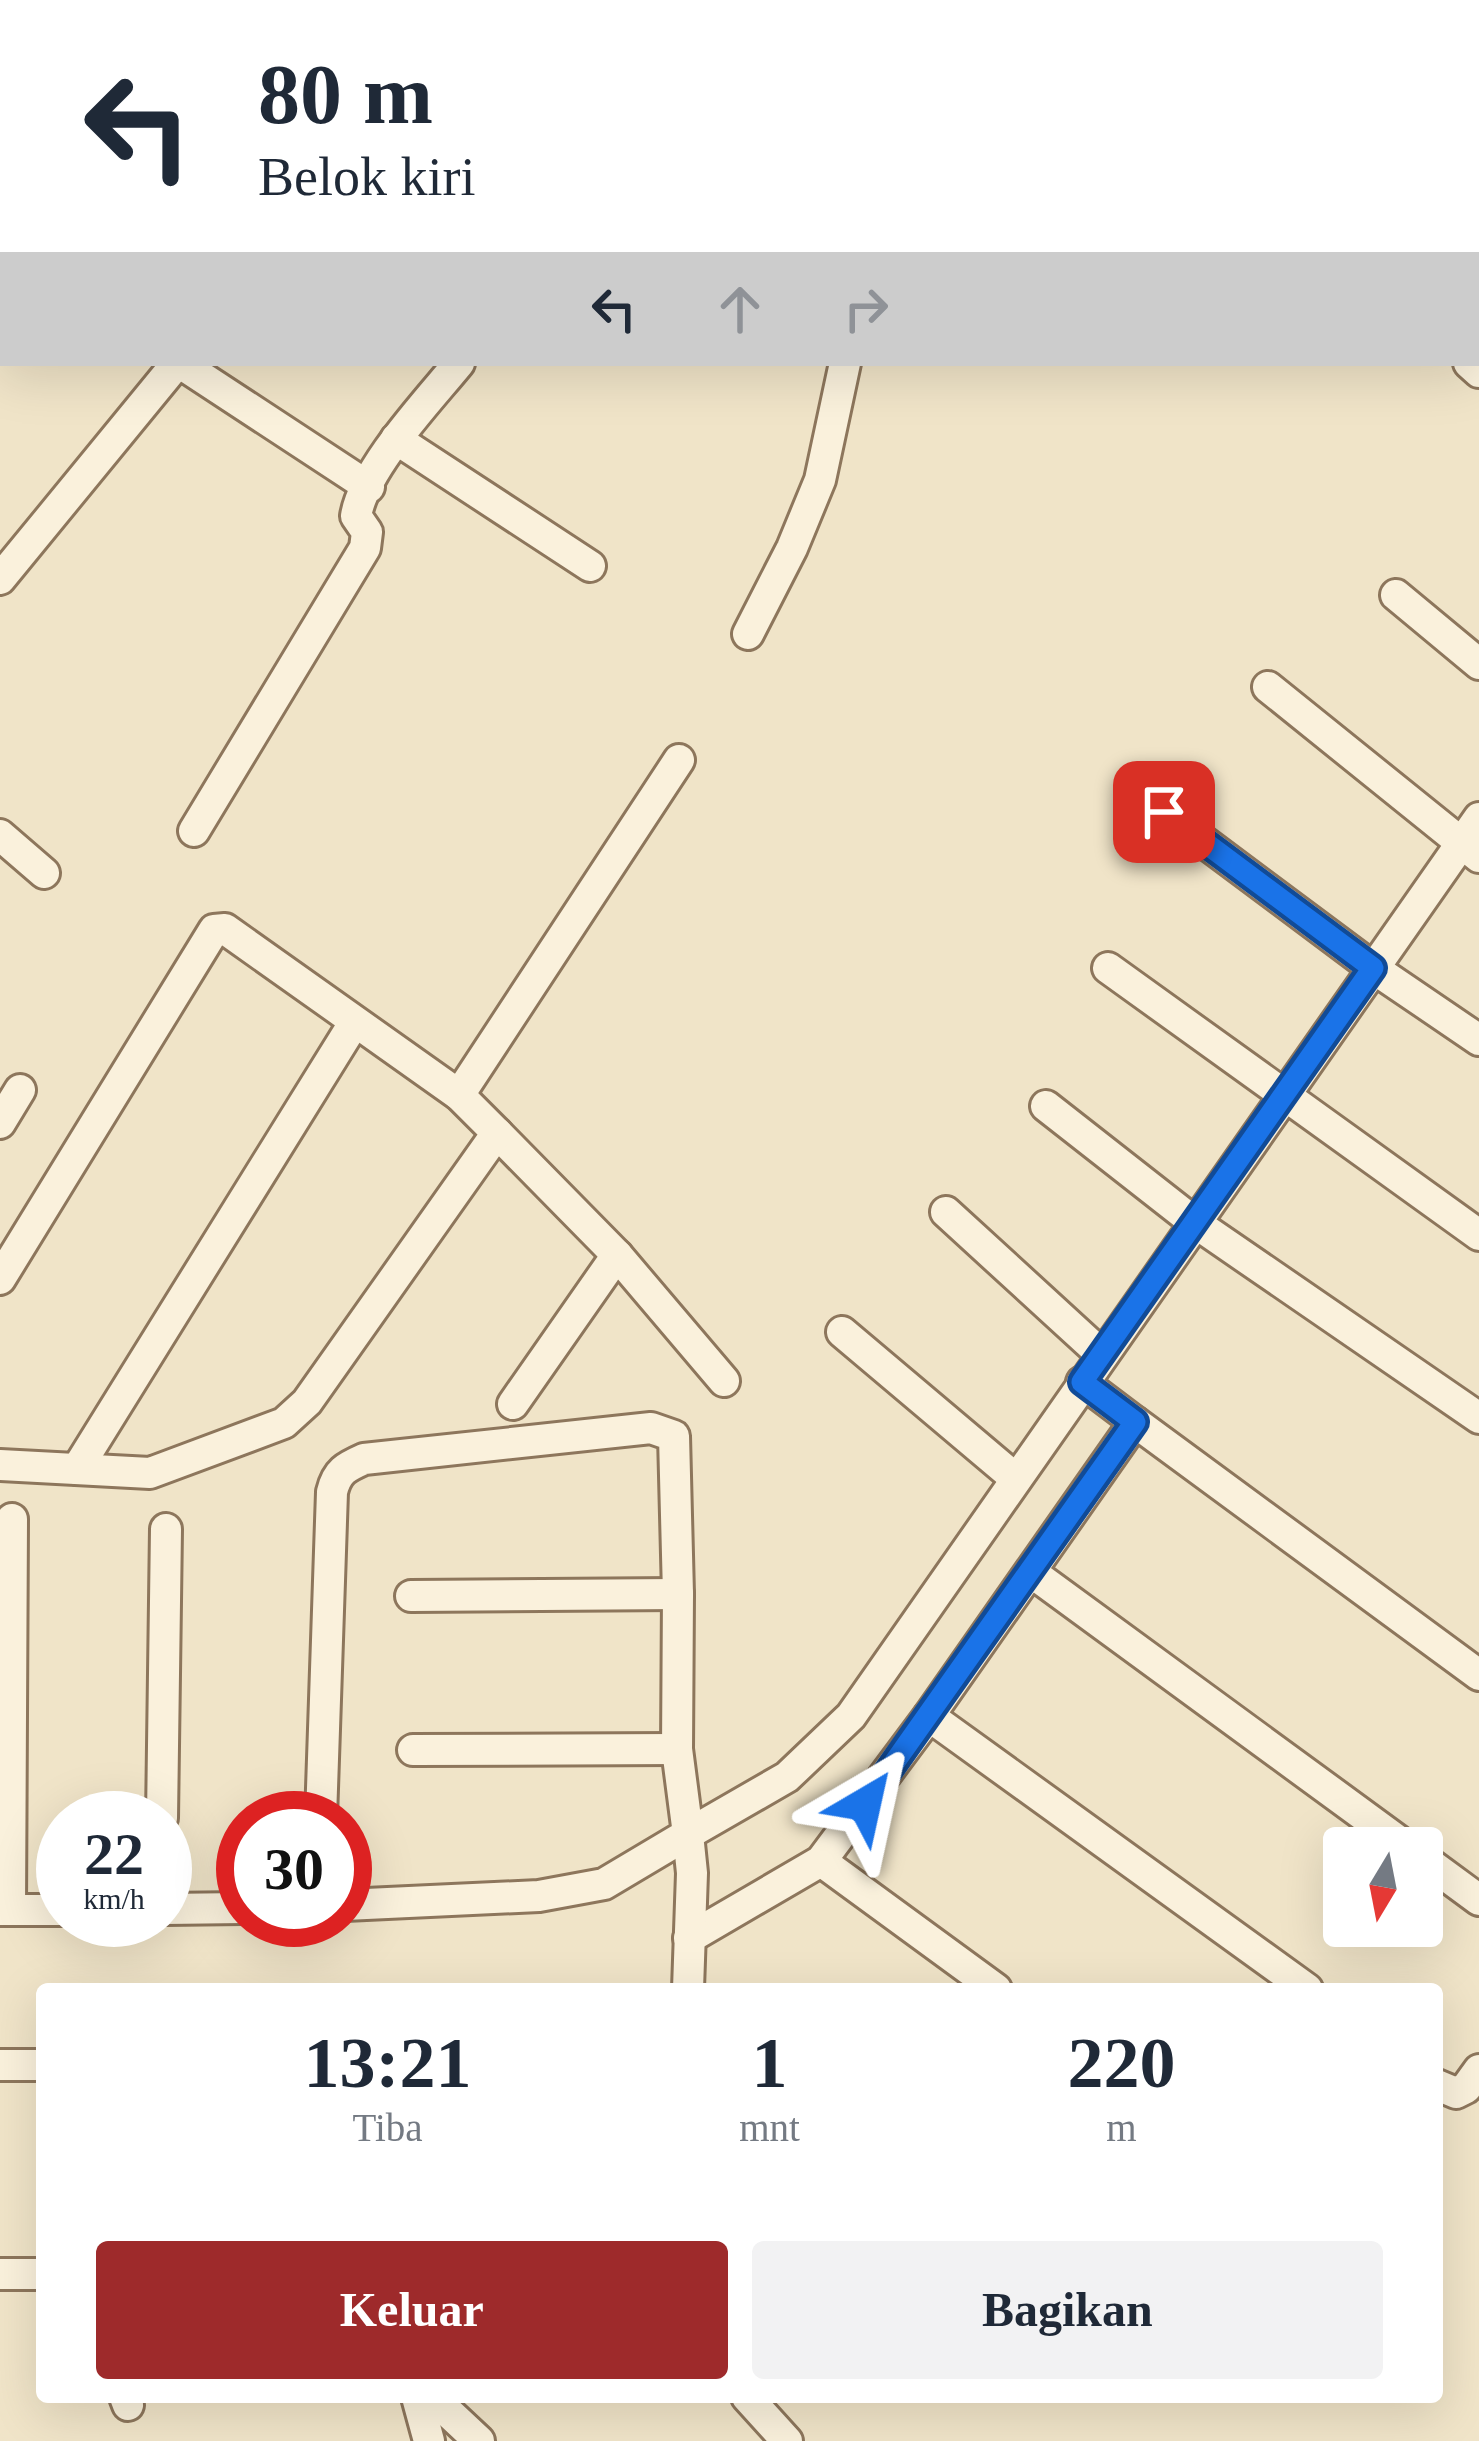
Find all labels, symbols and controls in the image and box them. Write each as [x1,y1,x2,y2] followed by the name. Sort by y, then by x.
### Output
[60,48,216,204] icon: left
[258,48,433,141] text: 80 m
[258,147,475,207] text: Belok kiri
[581,276,647,342] icon: left
[707,276,773,342] icon: ahead
[833,276,899,342] icon: right
[1113,761,1215,863] pin
[1131,779,1197,845] icon: arrive
[802,1741,928,1867] position arrow
[216,1791,372,1947] speed limit sign: 30
[84,1821,144,1887] text: 22
[1323,1827,1443,1947] north arrow
[1323,1827,1443,1947] map controls
[83,1882,145,1915] text: km/h
[304,2023,472,2103] text: 13:21
[751,2023,787,2103] text: 1
[1067,2023,1175,2103] text: 220
[353,2106,423,2149] text: Tiba
[739,2106,800,2149] text: mnt
[1106,2106,1137,2149] text: m
[96,2241,728,2379] button: Keluar
[752,2241,1383,2379] button: Bagikan

